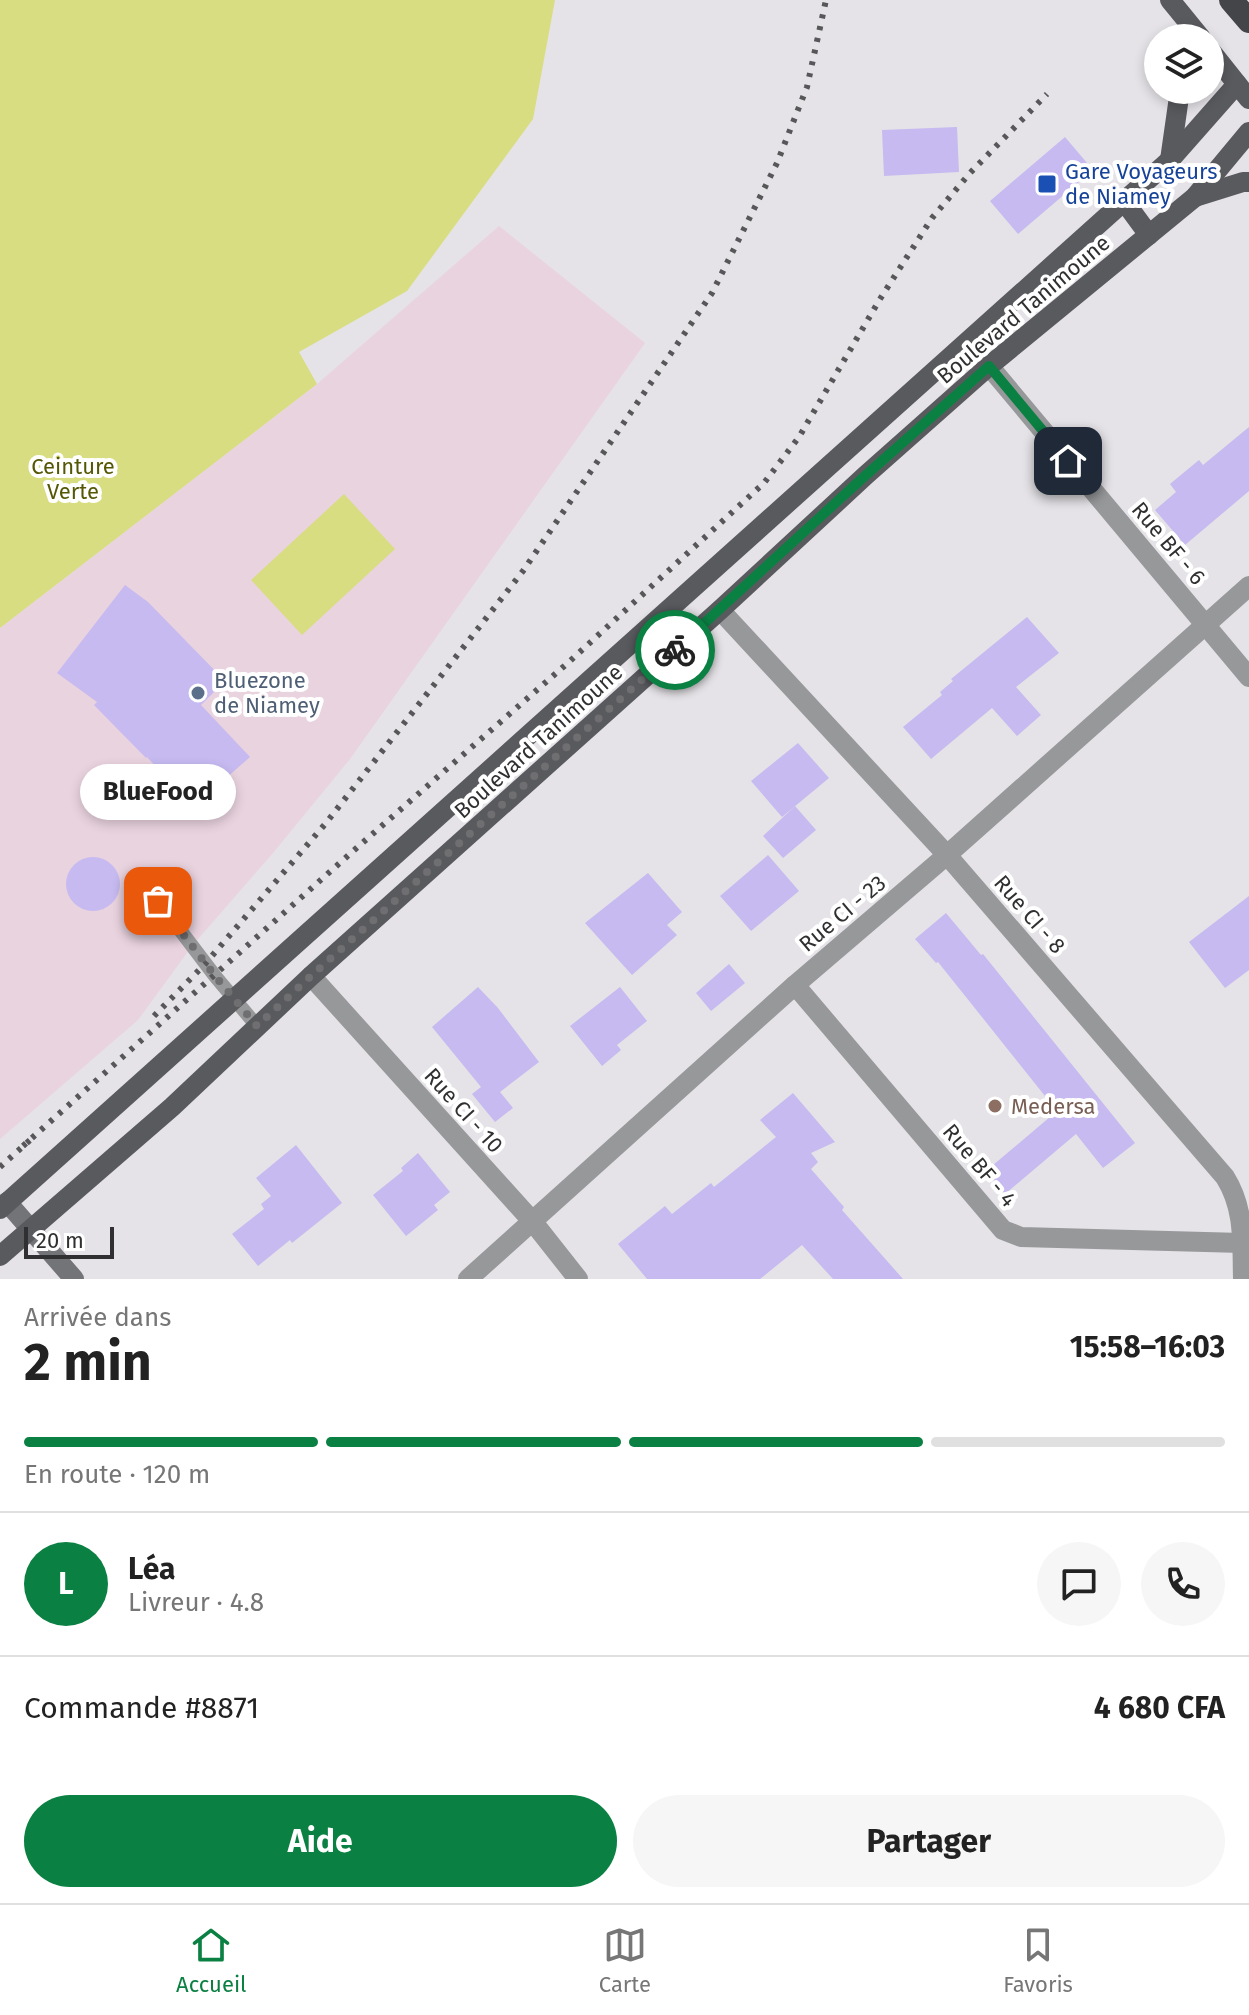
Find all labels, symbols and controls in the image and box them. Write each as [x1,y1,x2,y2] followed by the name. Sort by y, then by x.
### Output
[1144,24,1224,104] map controls
[1144,24,1224,104] button: layers
[1065,158,1217,210] place label: Gare Voyageurs de Niamey
[1036,173,1058,195] marker: Gare Voyageurs de Niamey
[931,229,1115,390] street label: Boulevard Tanimoune
[1034,427,1102,495] pin
[1046,439,1090,483] icon: home
[31,453,115,505] park label: Ceinture Verte
[1126,496,1211,590] street label: Rue BF - 6
[635,610,715,690] courier
[653,628,697,672] icon: bike
[449,659,628,824] street label: Boulevard Tanimoune
[214,667,320,719] place label: Bluezone de Niamey
[189,684,207,702] marker: Bluezone de Niamey
[80,765,236,821] callout: BlueFood
[103,776,213,807] text: BlueFood
[124,867,192,935] pin
[793,869,891,957] street label: Rue CI - 23
[988,869,1071,959] street label: Rue CI - 8
[136,879,180,923] icon: bag
[418,1062,509,1158] street label: Rue CI - 10
[1011,1093,1095,1120] place label: Medersa
[986,1097,1004,1115] marker: Medersa
[937,1118,1022,1213] street label: Rue BF - 4
[24,1223,114,1259] scale bar
[36,1227,84,1254] text: 20 m
[24,1302,171,1333] text: Arrivée dans
[1070,1329,1225,1365] text: 15:58–16:03
[24,1331,152,1394] text: 2 min
[24,1459,210,1490] text: En route · 120 m
[1037,1542,1121,1626] button: chat
[1141,1542,1225,1626] button: phone
[128,1551,175,1587] text: Léa
[58,1566,74,1602] text: L
[128,1587,264,1618] text: Livreur · 4.8
[24,1690,259,1726] text: Commande #8871
[1094,1690,1225,1726] text: 4 680 CFA
[24,1795,617,1887] button: Aide
[633,1795,1225,1887] button: Partager
[176,1923,247,1998] tab: Accueil
[599,1923,651,1998] tab: Carte
[1003,1923,1073,1998] tab: Favoris

